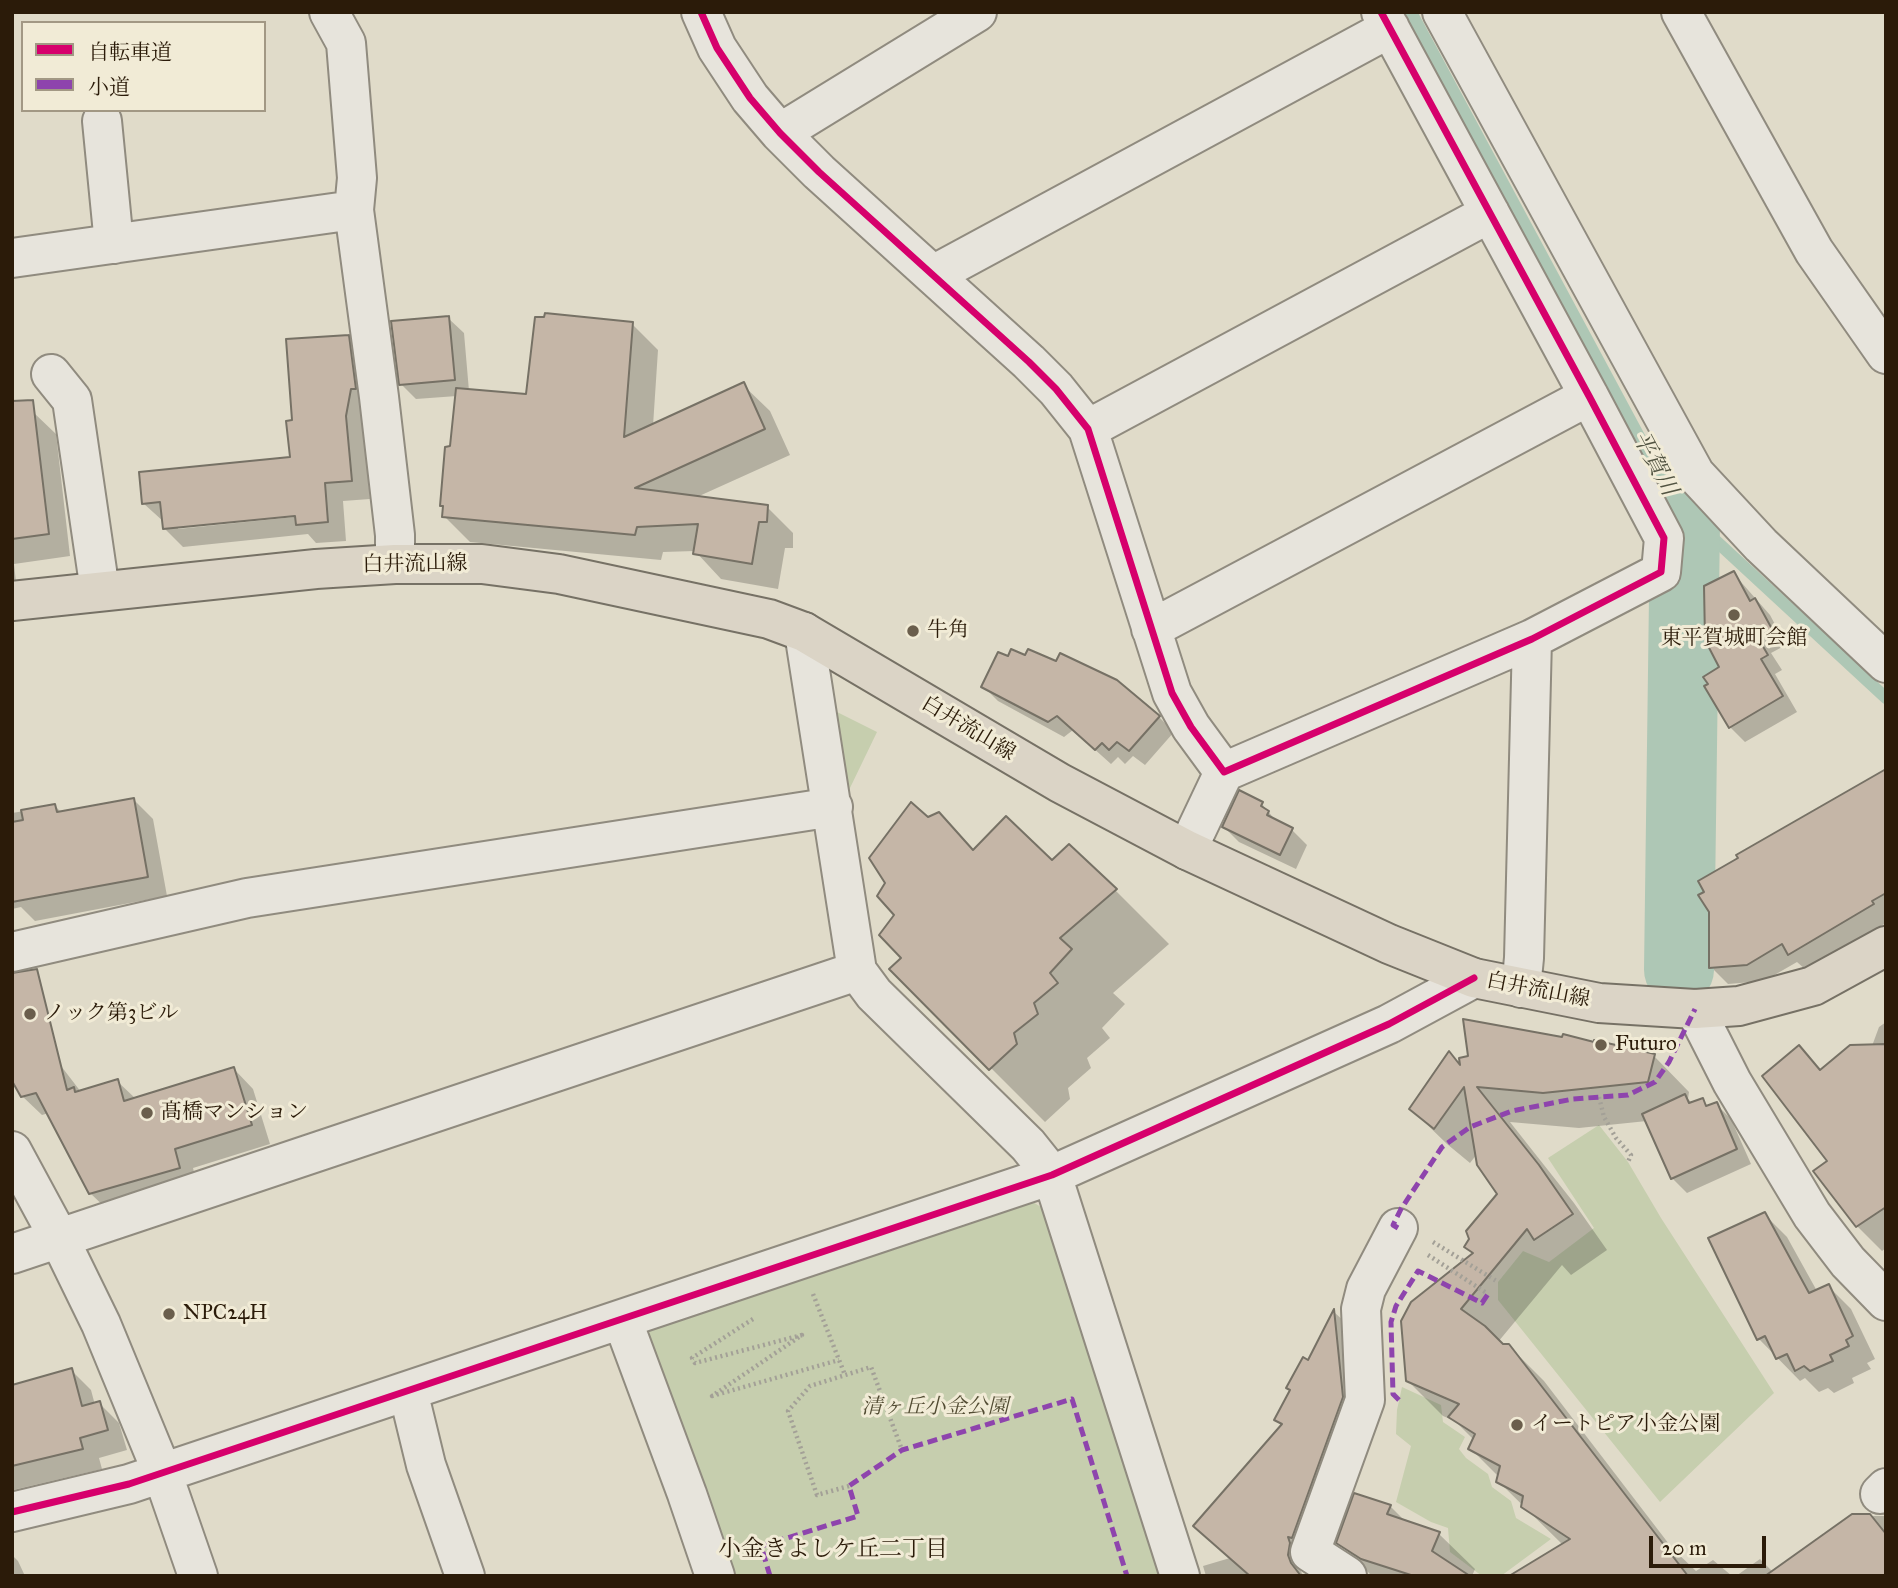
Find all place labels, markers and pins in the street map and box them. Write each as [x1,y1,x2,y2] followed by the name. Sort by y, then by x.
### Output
[1726,607,1742,623] marker: 東平賀城町会館
[927,618,969,644] place label: 牛角
[905,623,921,639] marker: 牛角
[1661,626,1807,652] place label: 東平賀城町会館
[44,1001,178,1027] place label: ノック第3ビル
[22,1006,38,1022] marker: ノック第3ビル
[1615,1032,1677,1058] place label: Futuro
[1593,1037,1609,1053] marker: Futuro
[161,1100,308,1126] place label: 髙橋マンション
[139,1105,155,1121] marker: 髙橋マンション
[183,1301,267,1327] place label: NPC24H
[161,1306,177,1322] marker: NPC24H
[1531,1412,1720,1438] place label: イートピア小金公園
[1509,1417,1525,1433] marker: イートピア小金公園

